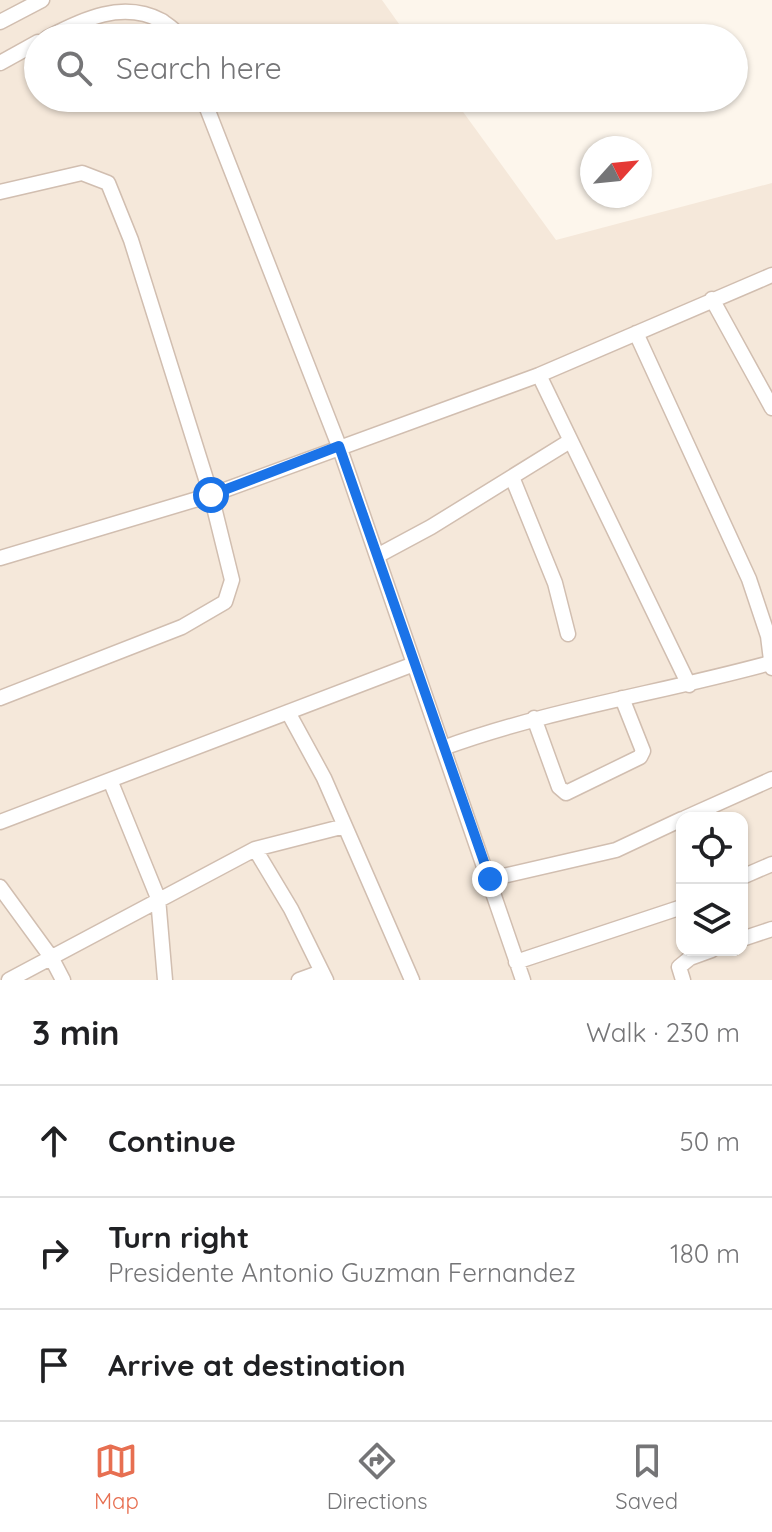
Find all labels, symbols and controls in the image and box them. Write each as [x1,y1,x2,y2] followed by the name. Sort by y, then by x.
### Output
[24,24,748,112] search box
[52,46,96,90] icon: search
[116,49,282,87] text: Search here
[580,136,652,208] north arrow
[193,477,229,513] route start
[676,812,748,956] map controls
[676,812,748,884] button: locate
[472,861,508,897] route end
[676,884,748,956] button: layers
[32,1011,119,1054] text: 3 min
[586,1016,740,1049] text: Walk · 230 m
[32,1119,76,1163] icon: ahead
[108,1122,236,1160] text: Continue
[680,1125,740,1158] text: 50 m
[108,1218,249,1256] text: Turn right
[32,1231,76,1275] icon: right
[670,1237,740,1270] text: 180 m
[108,1256,576,1289] text: Presidente Antonio Guzman Fernandez
[32,1343,76,1387] icon: arrive
[108,1346,406,1384] text: Arrive at destination
[94,1439,139,1515] tab: Map
[327,1439,427,1515] tab: Directions
[615,1439,678,1515] tab: Saved

